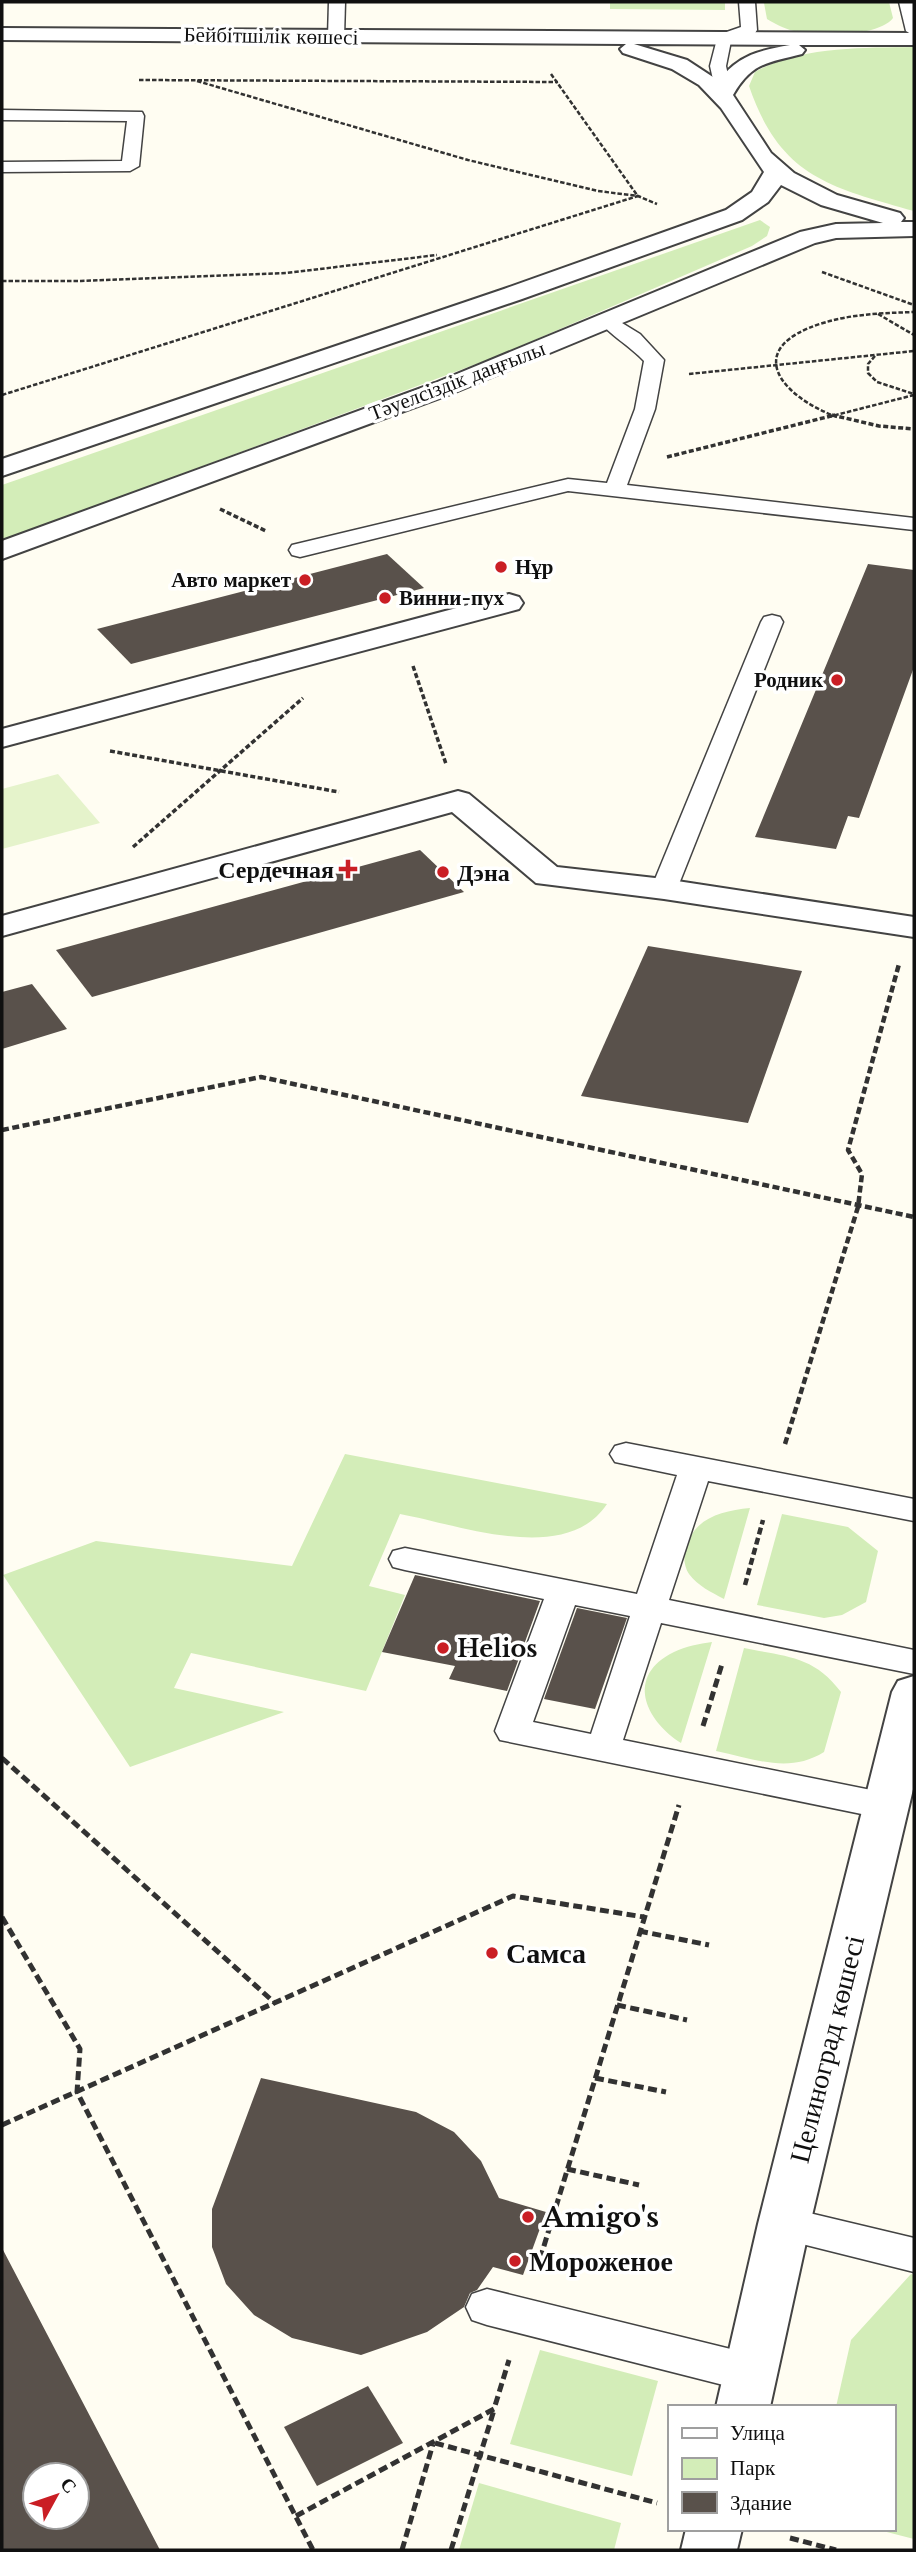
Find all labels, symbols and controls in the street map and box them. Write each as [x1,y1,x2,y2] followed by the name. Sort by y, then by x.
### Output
[183,21,359,51] street label: Бейбітшілік көшесі
[365,335,549,427] street label: Тәуелсіздік даңғылы
[515,554,554,580] place label: Нұр
[493,559,509,575] marker: Нұр
[171,567,292,593] place label: Авто маркет
[297,572,313,588] marker: Авто маркет
[399,585,505,611] place label: Винни-пух
[377,590,393,606] marker: Винни-пух
[754,667,824,693] place label: Родник
[829,672,845,688] marker: Родник
[218,855,334,884] place label: Сердечная
[457,858,510,887] place label: Дэна
[340,861,356,877] marker: Сердечная
[435,864,451,880] marker: Дэна
[457,1634,537,1663] place label: Helios
[435,1640,451,1656] marker: Helios
[782,1931,872,2166] street label: Целиноград көшесі
[506,1936,586,1971] place label: Самса
[484,1945,500,1961] marker: Самса
[541,2200,659,2235] place label: Amigo's
[520,2209,536,2225] marker: Amigo's
[529,2244,673,2279] place label: Мороженое
[507,2253,523,2269] marker: Мороженое
[668,2405,895,2531] legend
[730,2420,785,2446] text: Улица
[730,2455,776,2481] text: Парк
[21,2461,91,2531] north arrow
[55,2473,82,2498] text: С
[730,2490,792,2516] text: Здание

